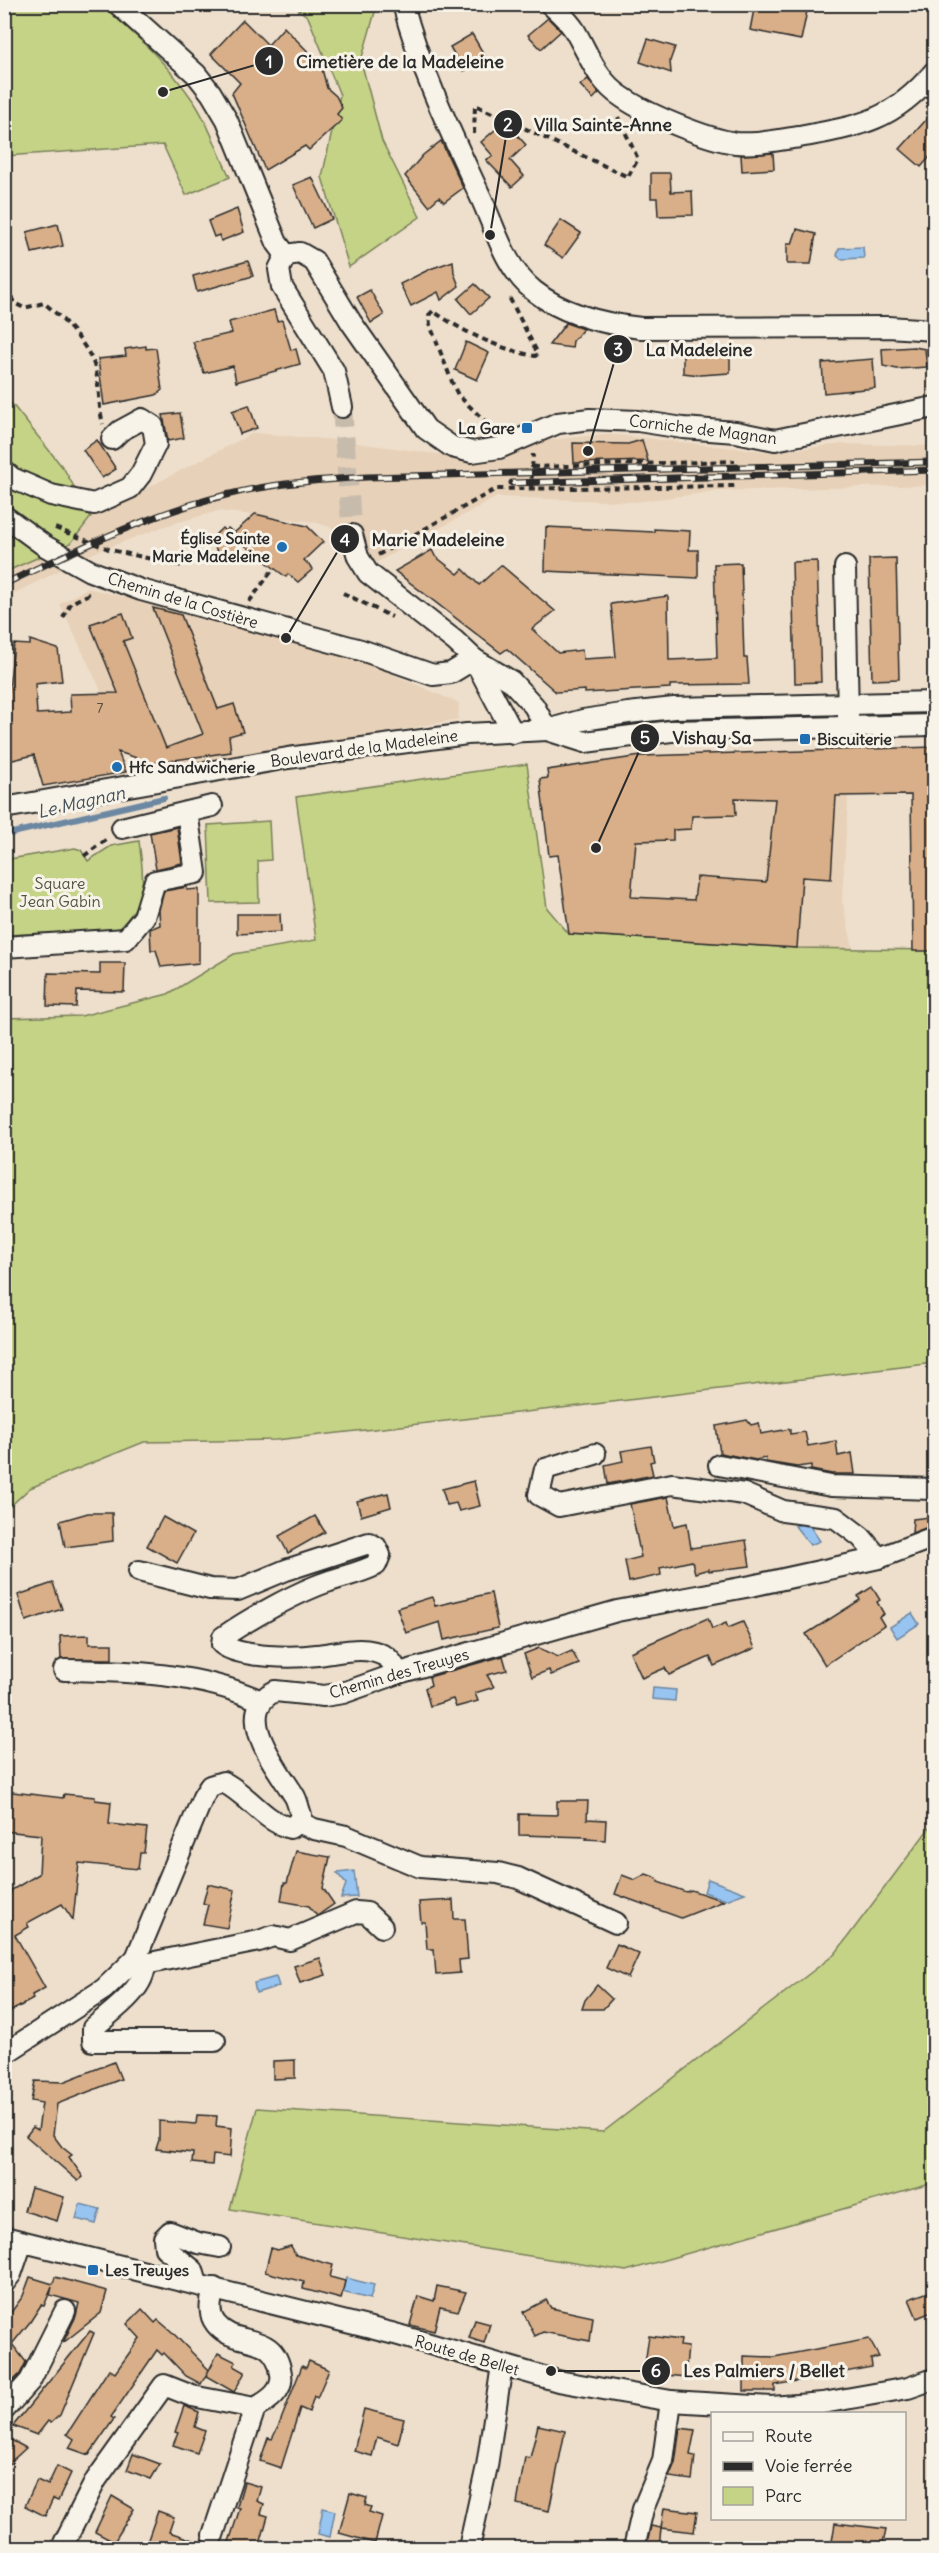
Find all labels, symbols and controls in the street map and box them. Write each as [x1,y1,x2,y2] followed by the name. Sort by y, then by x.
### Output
[254,43,516,79] callout: Cimetière de la Madeleine
[265,50,273,73] text: 1
[296,50,504,73] text: Cimetière de la Madeleine
[493,106,684,142] callout: Villa Sainte-Anne
[503,113,513,136] text: 2
[534,113,672,136] text: Villa Sainte-Anne
[603,331,764,367] callout: La Madeleine
[613,338,623,361] text: 3
[646,338,753,361] text: La Madeleine
[628,410,778,448] street label: Corniche de Magnan
[458,418,515,438] place label: La Gare
[520,421,534,435] marker: La Gare
[330,521,517,557] callout: Marie Madeleine
[152,528,270,566] place label: Église Sainte Marie Madeleine
[340,528,351,551] text: 4
[372,528,505,551] text: Marie Madeleine
[275,540,289,554] marker: Église Sainte Marie Madeleine
[105,568,261,632] street label: Chemin de la Costière
[97,699,104,717] house number: 7
[630,720,763,756] callout: Vishay Sa
[269,725,459,771] street label: Boulevard de la Madeleine
[640,726,650,749] text: 5
[673,726,751,749] text: Vishay Sa
[817,729,892,749] place label: Biscuiterie
[798,732,812,746] marker: Biscuiterie
[129,757,255,777] place label: Hfc Sandwicherie
[110,760,124,774] marker: Hfc Sandwicherie
[35,781,128,823] water label: Le Magnan
[19,873,101,911] park label: Square Jean Gabin
[327,1643,471,1703] street label: Chemin des Treuyes
[105,2260,189,2281] place label: Les Treuyes
[86,2263,100,2277] marker: Les Treuyes
[412,2330,522,2380] street label: Route de Bellet
[641,2353,857,2389] callout: Les Palmiers / Bellet
[651,2359,661,2382] text: 6
[683,2359,846,2382] text: Les Palmiers / Bellet
[711,2412,906,2520] legend
[765,2424,813,2447] text: Route
[765,2454,852,2477] text: Voie ferrée
[765,2484,802,2507] text: Parc

